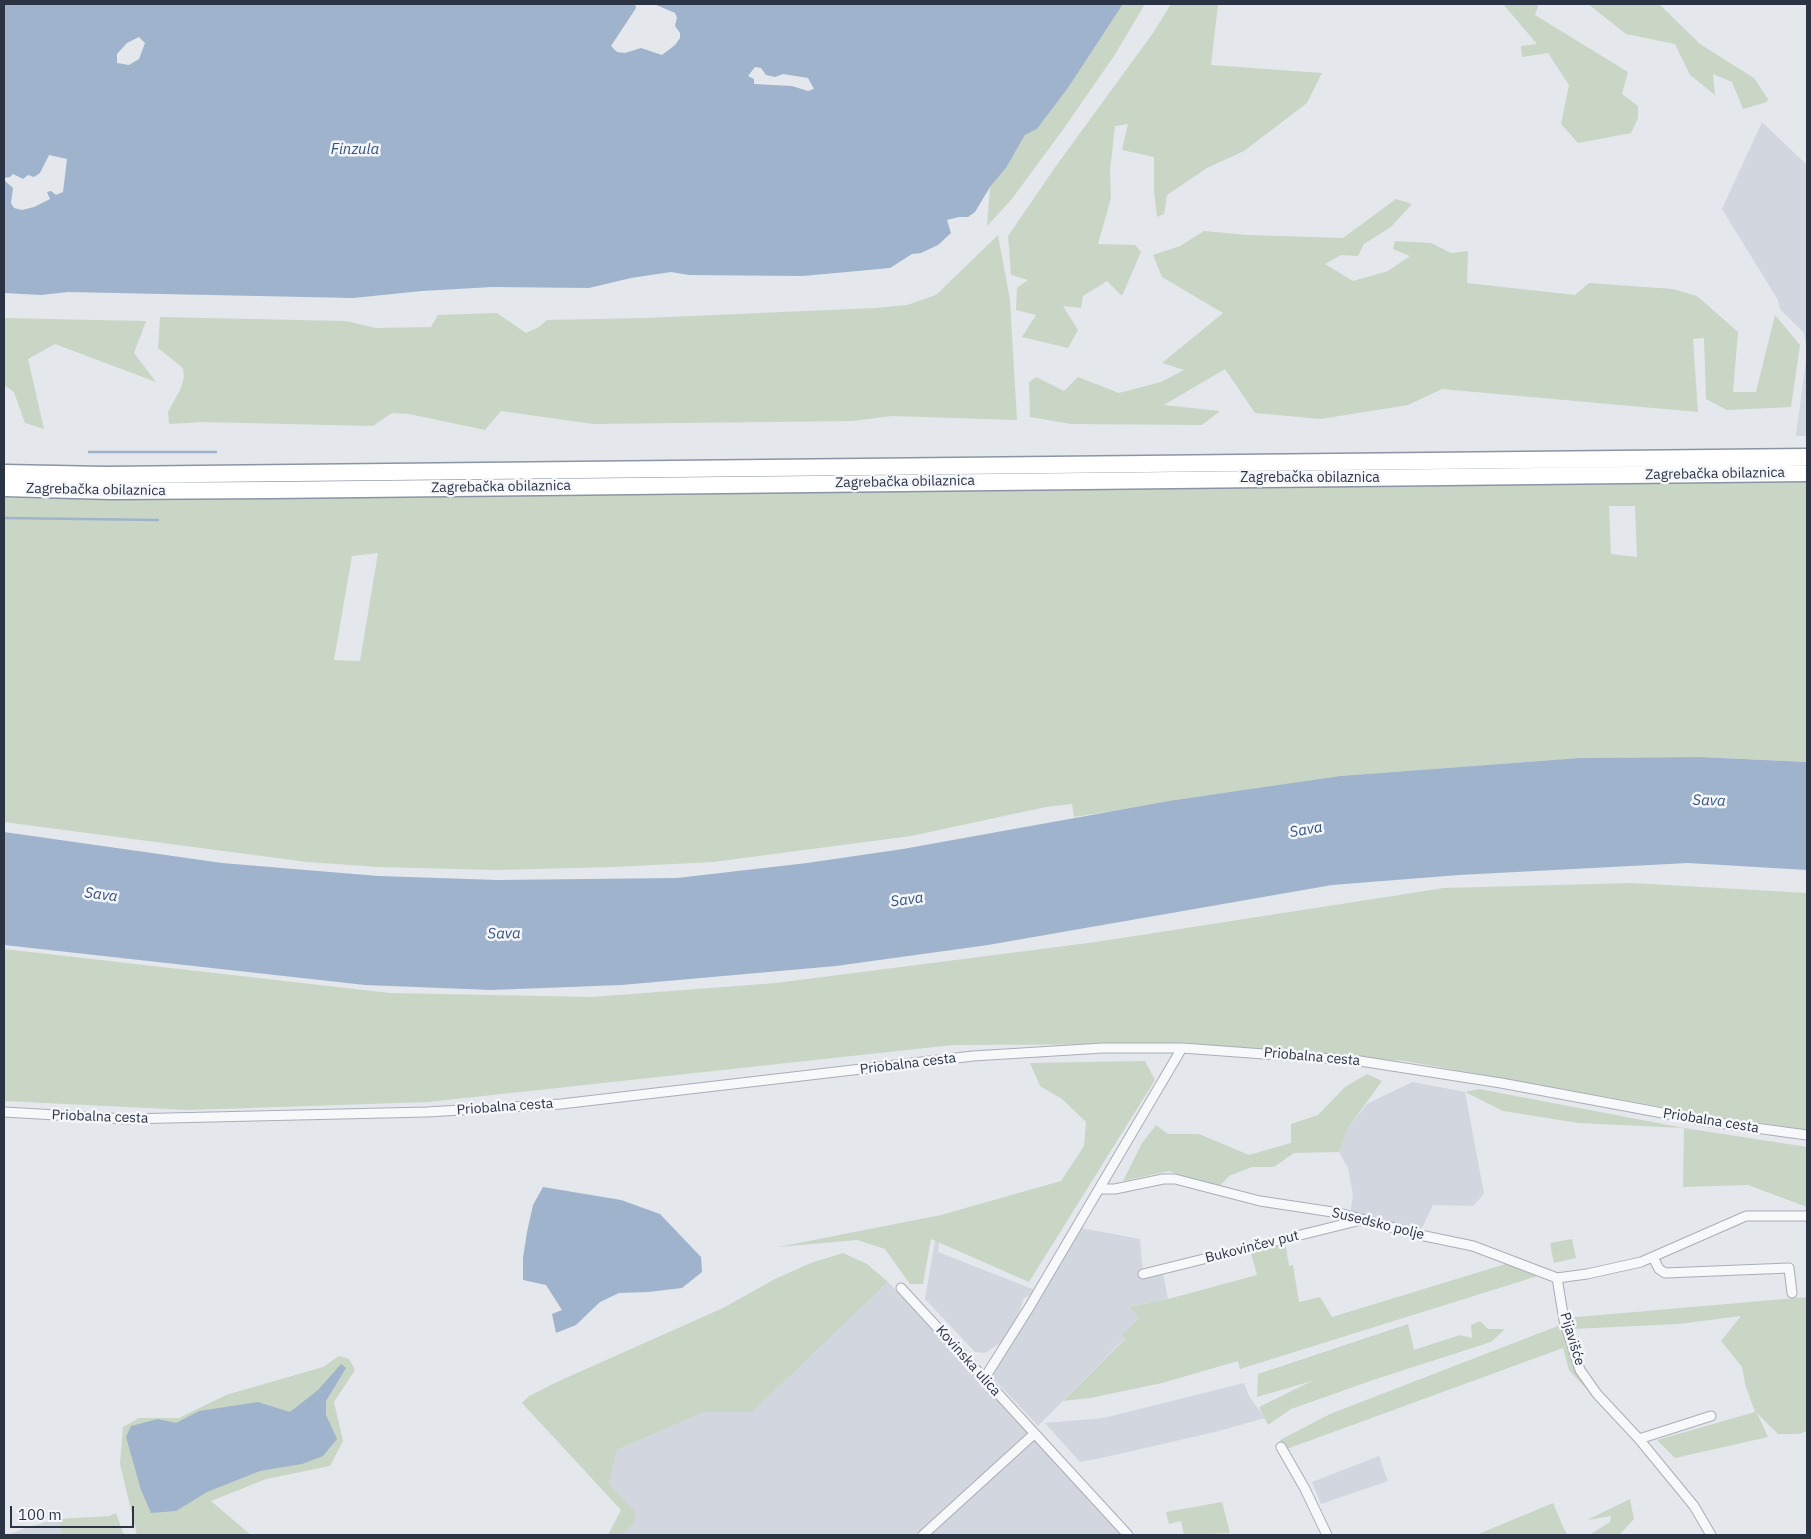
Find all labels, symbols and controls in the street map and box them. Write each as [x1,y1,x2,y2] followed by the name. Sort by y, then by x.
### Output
[331,141,379,159] water label: Finzula
[1645,464,1785,484] street label: Zagrebačka obilaznica
[1240,470,1380,486] street label: Zagrebačka obilaznica
[835,472,975,492] street label: Zagrebačka obilaznica
[431,477,571,497] street label: Zagrebačka obilaznica
[26,480,166,500] street label: Zagrebačka obilaznica
[1692,791,1726,811] water label: Sava
[1288,818,1324,842] water label: Sava
[83,884,119,906] water label: Sava
[889,889,925,911] water label: Sava
[487,925,521,943] water label: Sava
[1263,1044,1361,1070] street label: Priobalna cesta
[859,1050,957,1078] street label: Priobalna cesta
[456,1095,554,1119] street label: Priobalna cesta
[1662,1105,1760,1137] street label: Priobalna cesta
[51,1107,149,1127] street label: Priobalna cesta
[1330,1204,1426,1244] street label: Susedsko polje
[1203,1227,1301,1267] street label: Bukovinčev put
[1556,1310,1588,1368] street label: Pijavišće
[932,1322,1004,1400] street label: Kovinska ulica
[12,1496,136,1528] scale bar
[18,1505,62,1524] text: 100 m

